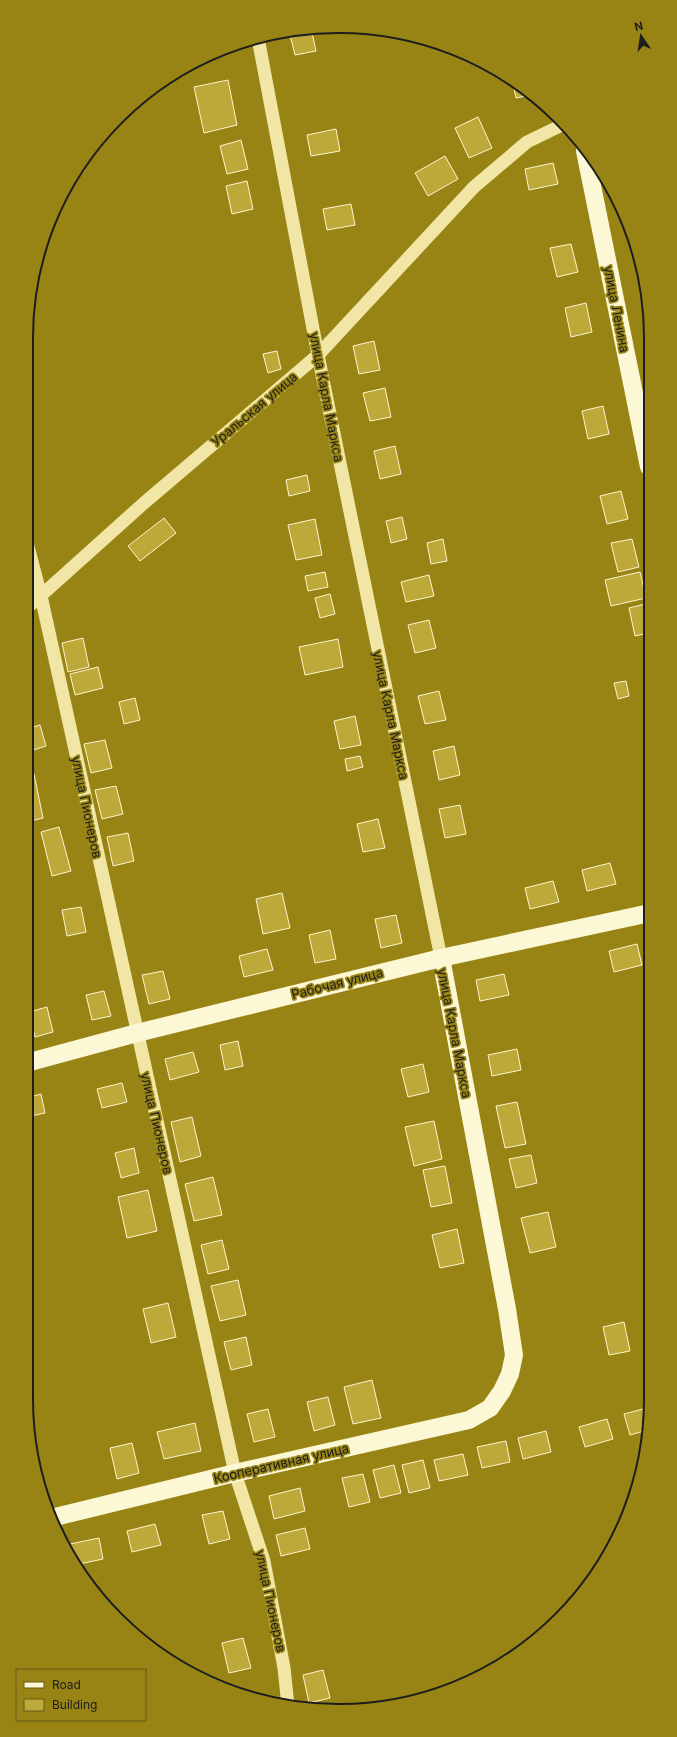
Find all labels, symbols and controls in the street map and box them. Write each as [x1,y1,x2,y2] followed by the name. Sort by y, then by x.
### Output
[621,16,661,56] north arrow
[633,18,644,34] text: N
[601,264,633,354] street label: улица Ленина
[307,331,347,463] street label: улица Карла Маркса
[208,368,300,450] street label: Уральская улица
[369,649,413,781] street label: улица Карла Маркса
[68,754,106,860] street label: улица Пионеров
[290,964,384,1002] street label: Рабочая улица
[435,967,475,1099] street label: улица Карла Маркса
[137,1070,177,1176] street label: улица Пионеров
[212,1440,350,1486] street label: Кооперативная улица
[252,1548,290,1654] street label: улица Пионеров
[16,1669,146,1721] legend
[52,1677,81,1692] text: Road
[52,1697,97,1712] text: Building

